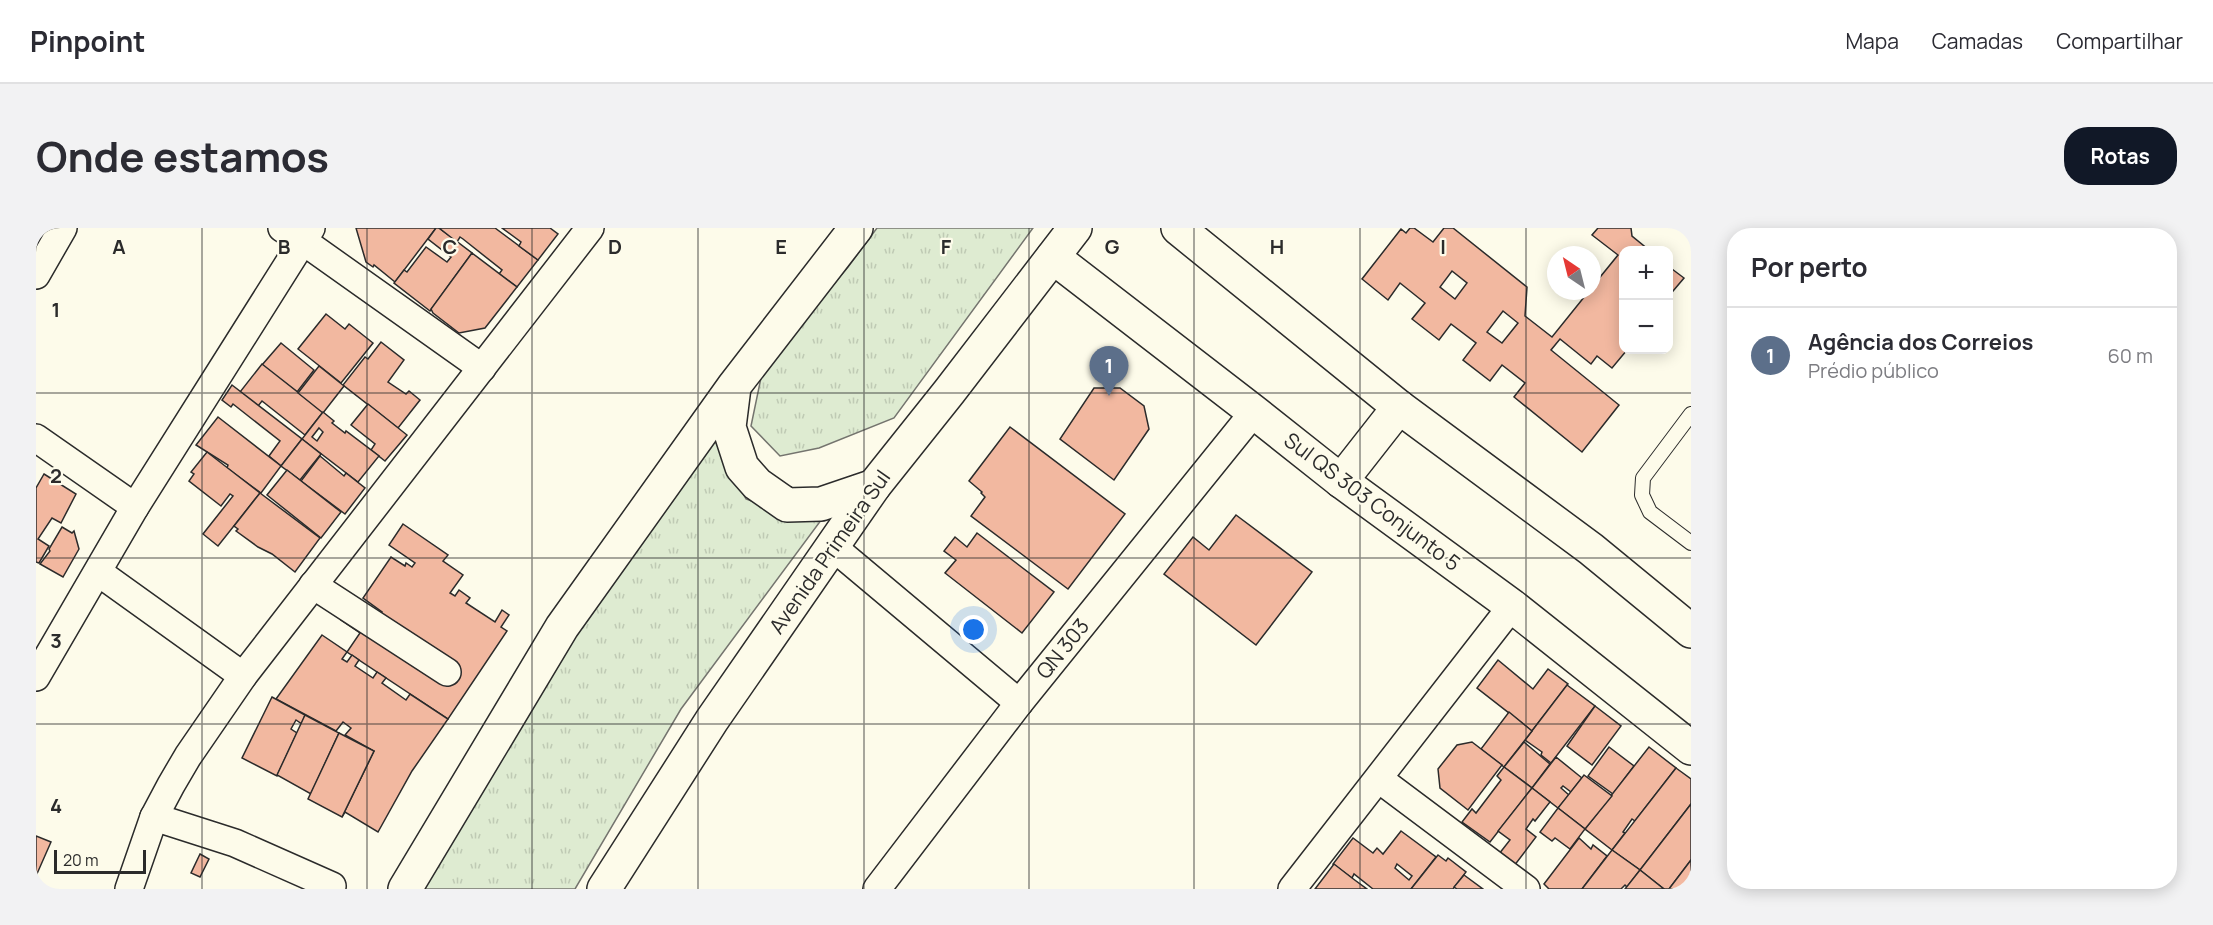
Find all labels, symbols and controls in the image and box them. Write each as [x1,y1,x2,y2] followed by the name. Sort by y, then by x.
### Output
[30,22,145,60] text: Pinpoint
[1845,27,1899,55] text: Mapa
[1932,27,2023,55] text: Camadas
[2056,27,2183,55] text: Compartilhar
[36,127,329,185] text: Onde estamos
[2064,127,2177,185] button: Rotas
[112,233,126,260] text: A
[278,233,291,260] text: B
[443,233,457,260] text: C
[608,233,622,260] text: D
[775,233,787,260] text: E
[941,233,952,260] text: F
[1105,233,1120,260] text: G
[1270,233,1284,260] text: H
[1440,233,1446,260] text: I
[1547,246,1601,300] north arrow
[1619,246,1673,354] map controls
[1619,246,1673,300] button: +
[1751,249,1868,285] text: Por perto
[52,296,60,323] text: 1
[1619,300,1673,354] button: −
[1808,327,2033,357] text: Agência dos Correios
[1766,342,1775,369] text: 1
[2107,342,2153,369] text: 60 m
[1090,346,1128,396] pin: 1
[1808,357,1939,384] text: Prédio público
[1279,426,1466,577] street label: Sul QS 303 Conjunto 5
[50,462,62,489] text: 2
[762,464,896,639] street label: Avenida Primeira Sul
[1029,612,1095,684] street label: QN 303
[959,615,988,644] your location
[50,627,62,654] text: 3
[50,792,62,819] text: 4
[54,847,146,874] scale bar
[63,849,99,871] text: 20 m

